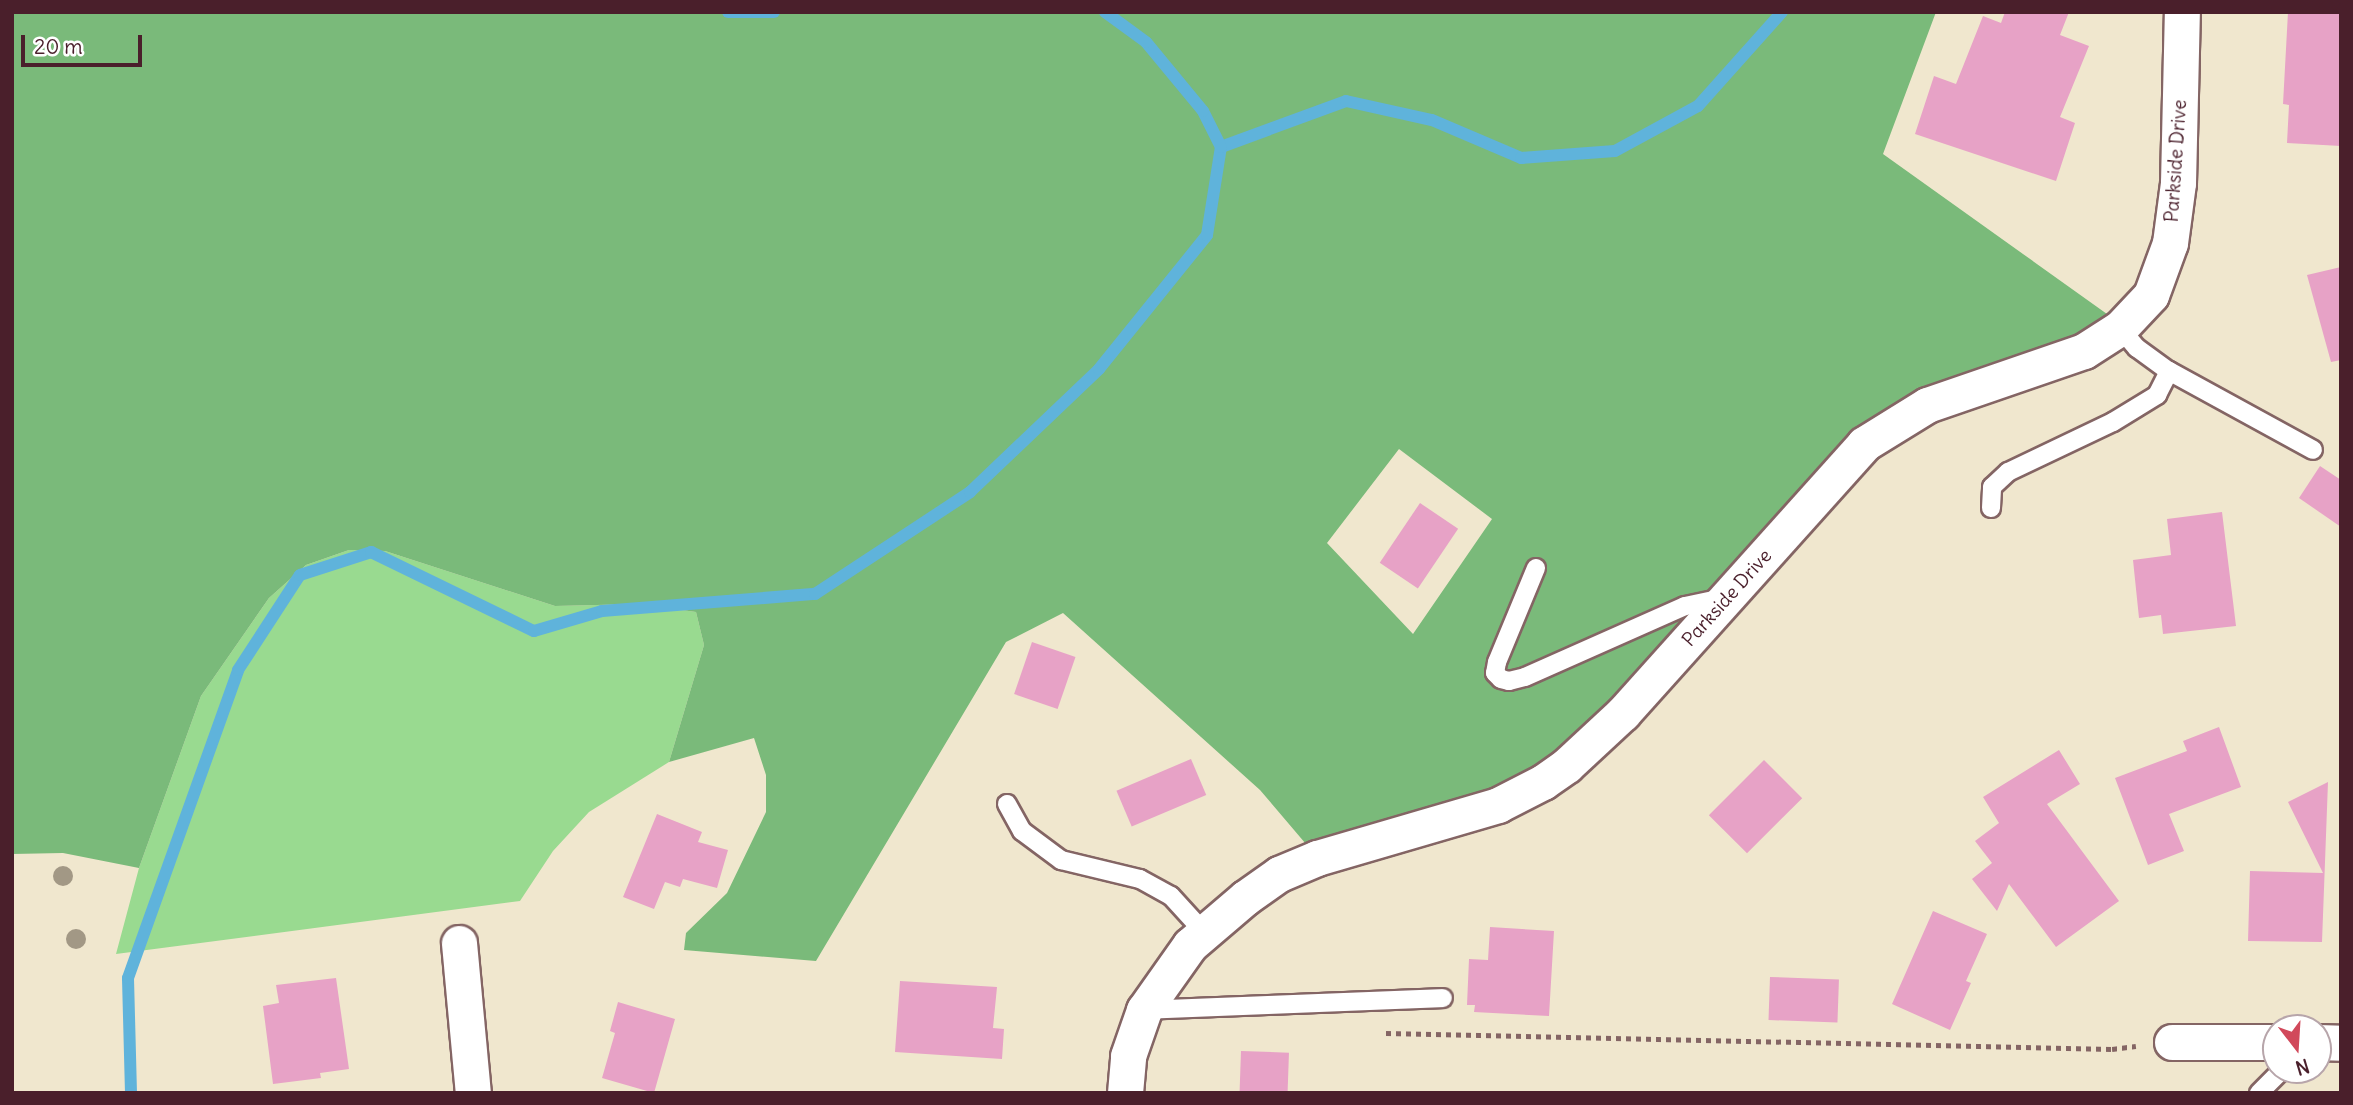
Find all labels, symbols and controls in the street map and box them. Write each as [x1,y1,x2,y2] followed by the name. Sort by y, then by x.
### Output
[24,21,145,65] scale bar
[34,33,83,60] text: 20 m
[2160,99,2192,223] street label: Parkside Drive
[1677,545,1777,651] street label: Parkside Drive
[2262,1014,2332,1084] north arrow
[2293,1054,2312,1081] text: N

